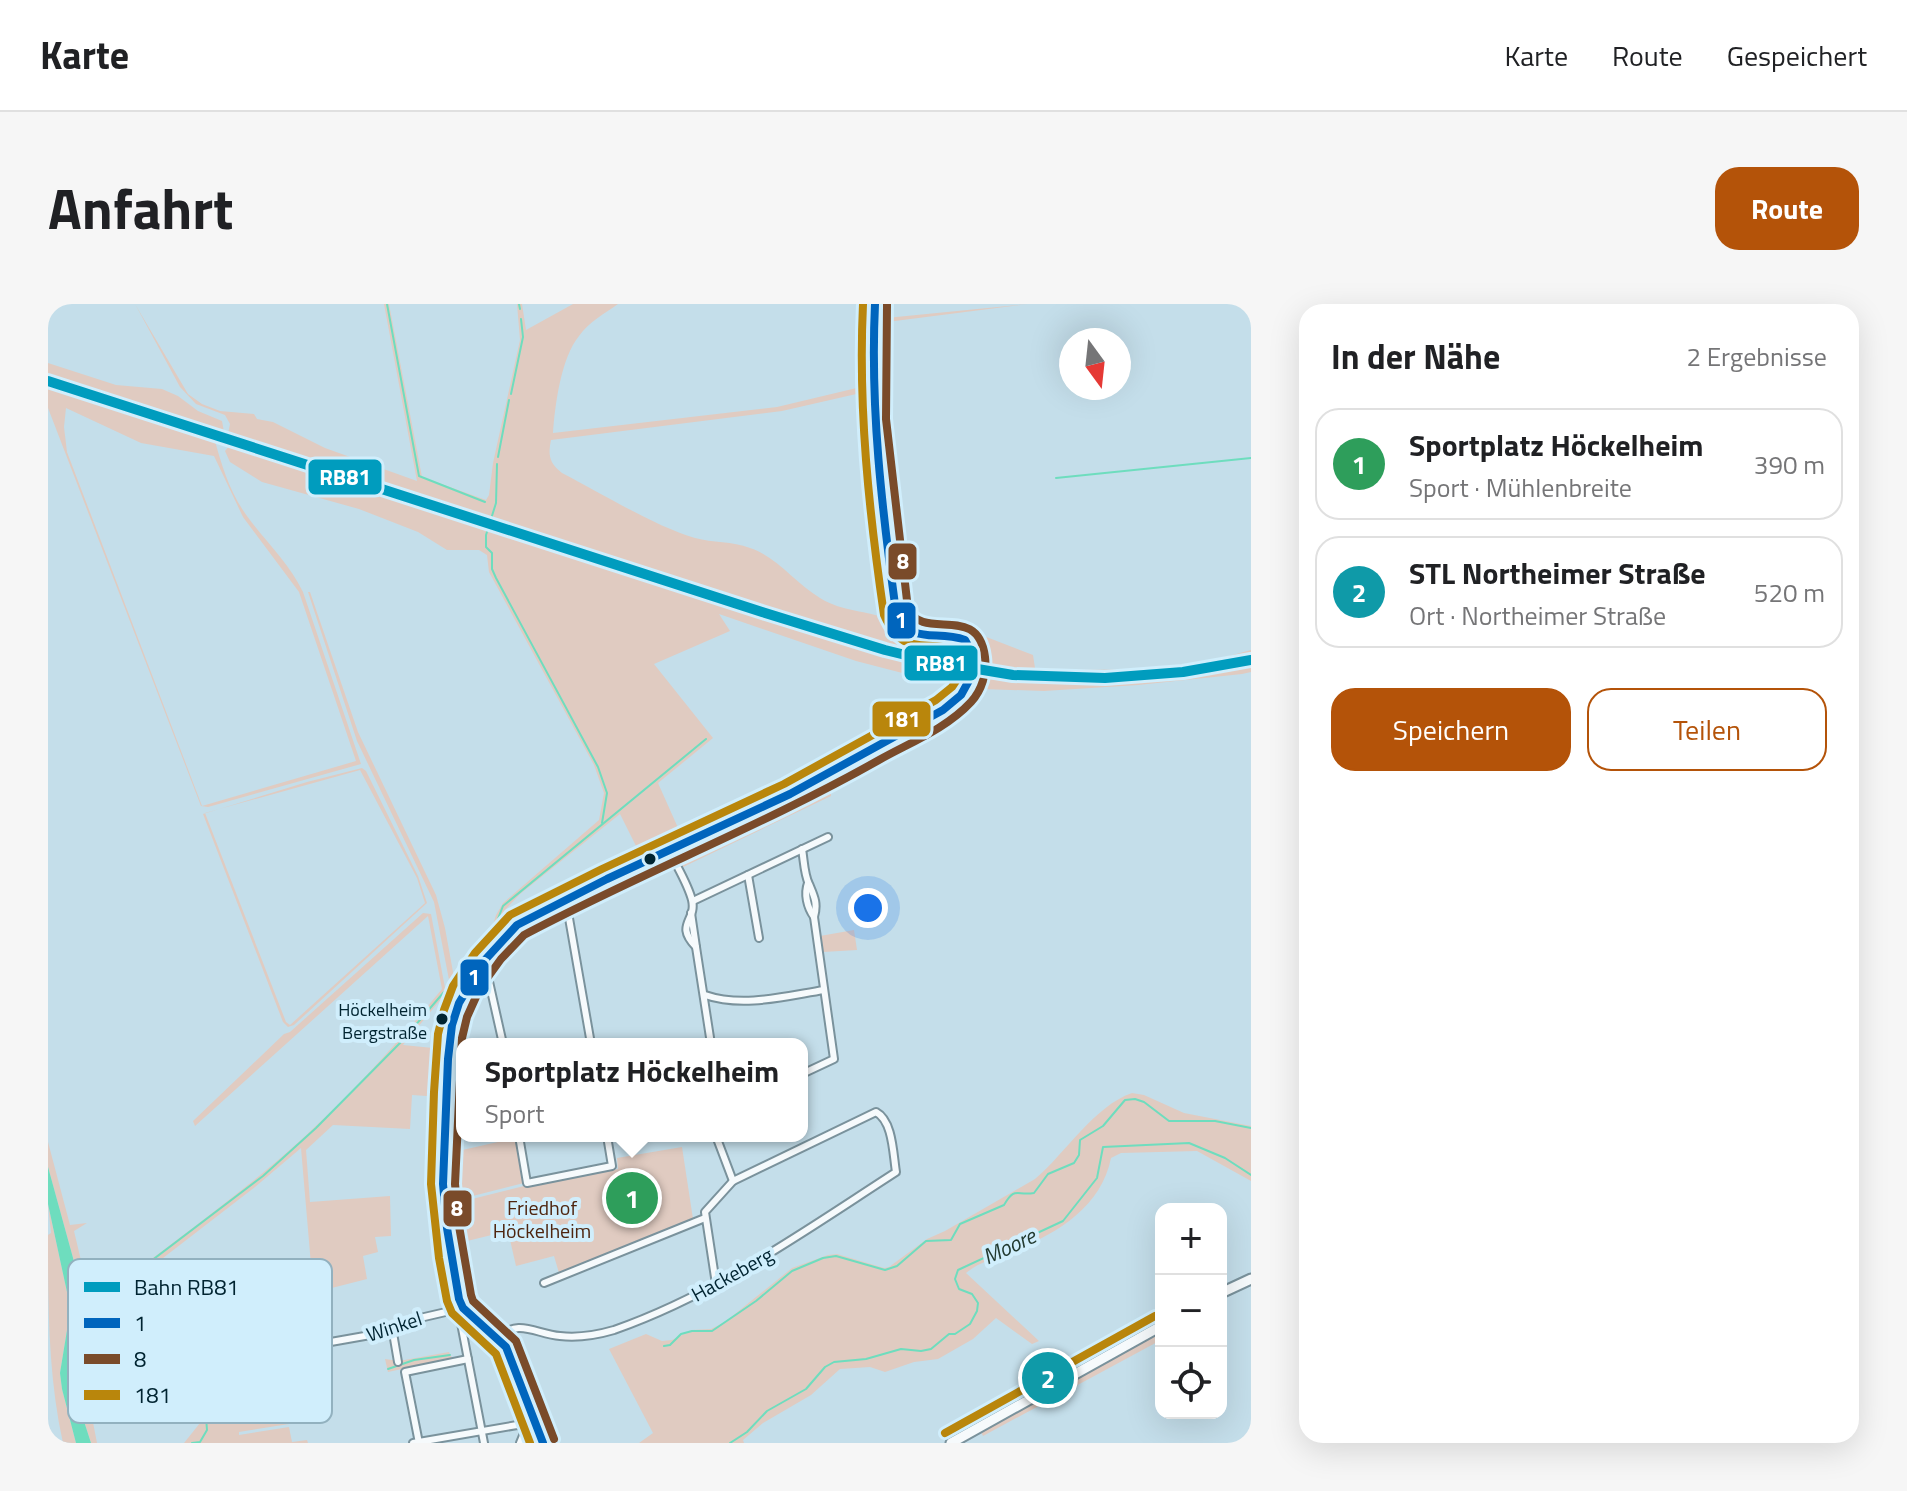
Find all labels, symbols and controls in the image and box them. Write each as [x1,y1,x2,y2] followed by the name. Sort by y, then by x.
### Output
[40,26,129,84] text: Karte
[1504,34,1568,77] text: Karte
[1612,34,1683,77] text: Route
[1727,34,1867,77] text: Gespeichert
[48,166,233,251] text: Anfahrt
[1715,167,1859,250] button: Route
[1059,328,1131,400] north arrow
[1331,330,1500,382] text: In der Nähe
[1686,337,1827,376] text: 2 Ergebnisse
[1409,422,1703,468] text: Sportplatz Höckelheim
[1352,445,1366,484] text: 1
[1754,445,1825,484] text: 390 m
[307,458,383,496] line badge: RB81
[319,460,371,494] text: RB81
[1409,468,1632,507] text: Sport · Mühlenbreite
[887,542,918,581] line badge: 8
[897,544,909,578] text: 8
[1409,550,1706,596] text: STL Northeimer Straße
[1352,573,1366,612] text: 2
[1754,573,1825,612] text: 520 m
[1409,596,1666,635] text: Ort · Northeimer Straße
[886,601,917,640] line badge: 1
[895,603,907,637] text: 1
[903,644,979,682] line badge: RB81
[915,646,967,680] text: RB81
[1331,688,1571,771] button: Speichern
[1587,688,1827,771] button: Teilen
[871,700,932,738] line badge: 181
[884,702,920,736] text: 181
[642,851,658,867] unlabelled marker
[848,888,888,928] your location
[459,958,490,997] line badge: 1
[468,960,480,994] text: 1
[338,996,427,1046] place label: Höckelheim Bergstraße
[434,1011,450,1027] marker: Höckelheim Bergstraße
[456,1038,808,1142] popup
[485,1048,779,1094] text: Sportplatz Höckelheim
[485,1094,544,1133] text: Sport
[606,1168,658,1228] pin: 1
[442,1189,473,1228] line badge: 8
[451,1191,463,1225] text: 8
[493,1192,591,1246] park label: Friedhof Höckelheim
[1155,1203,1227,1419] map controls
[1155,1203,1227,1275] button: +
[977,1218,1043,1273] water label: Moore
[685,1239,779,1309] street label: Hackeberg
[68,1259,332,1423] legend
[134,1270,239,1304] text: Bahn RB81
[1155,1275,1227,1347] button: −
[362,1302,426,1350] street label: Winkel
[134,1306,146,1340] text: 1
[134,1342,146,1376] text: 8
[1155,1347,1227,1419] button: locate
[1022,1348,1074,1408] pin: 2
[134,1378,171,1412] text: 181

